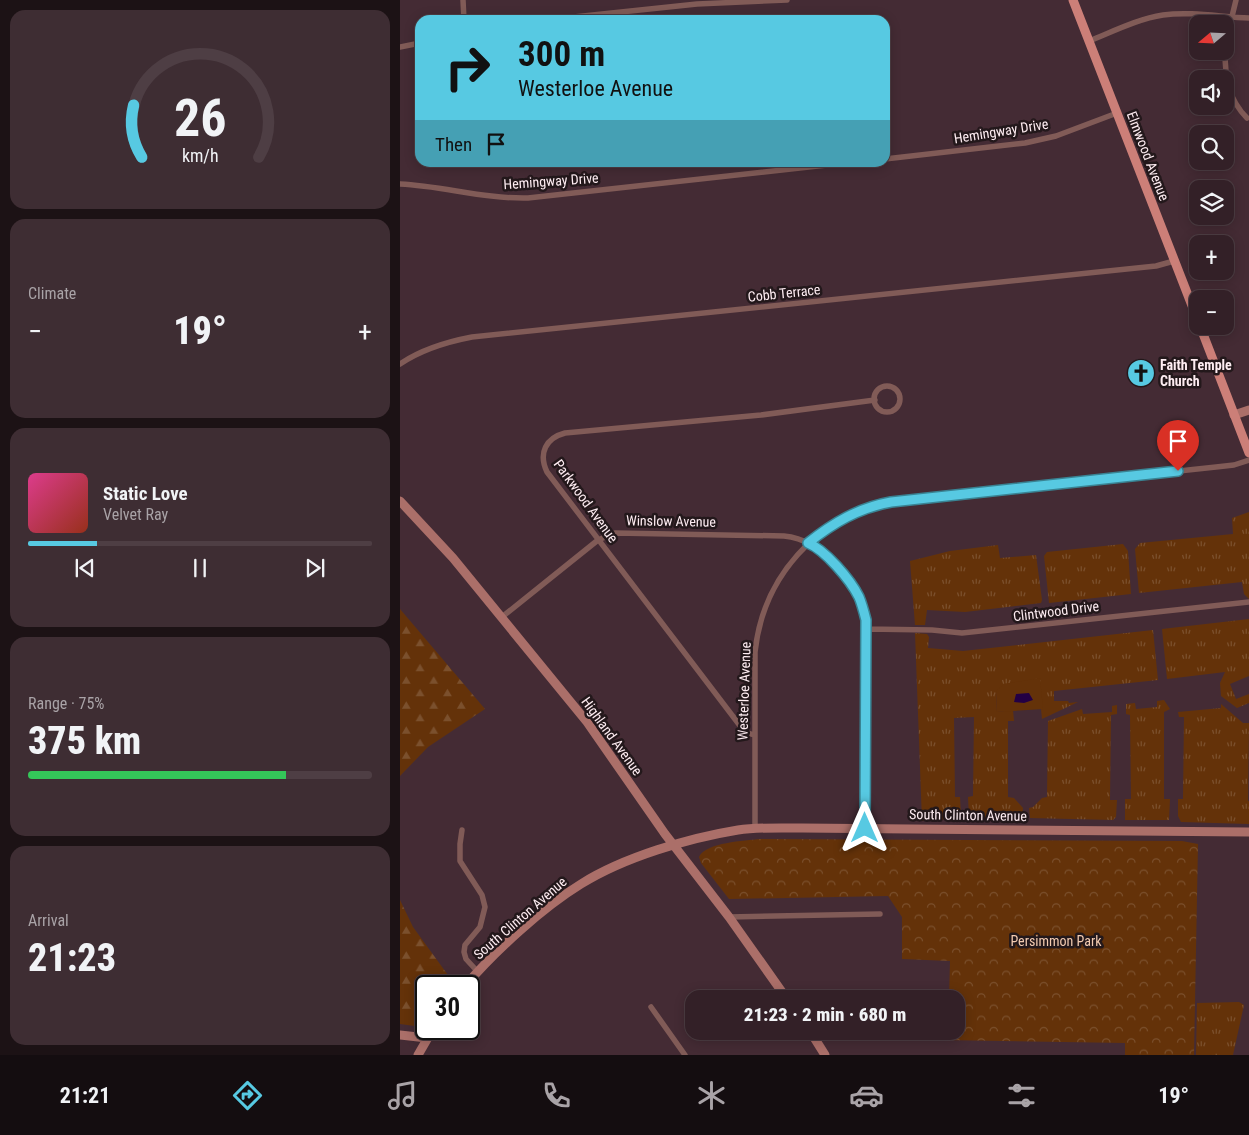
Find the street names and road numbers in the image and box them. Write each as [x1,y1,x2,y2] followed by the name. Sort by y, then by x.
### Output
[1124,109,1173,203] street label: Elmwood Avenue
[953,116,1050,146] street label: Hemingway Drive
[503,170,600,192] street label: Hemingway Drive
[747,281,822,305] street label: Cobb Terrace
[551,456,622,546] street label: Parkwood Avenue
[626,512,717,530] street label: Winslow Avenue
[1012,598,1100,624] street label: Clintwood Drive
[734,641,754,741] street label: Westerloe Avenue
[578,694,646,779] street label: Highland Avenue
[909,806,1027,824] street label: South Clinton Avenue
[470,873,570,963] street label: South Clinton Avenue

